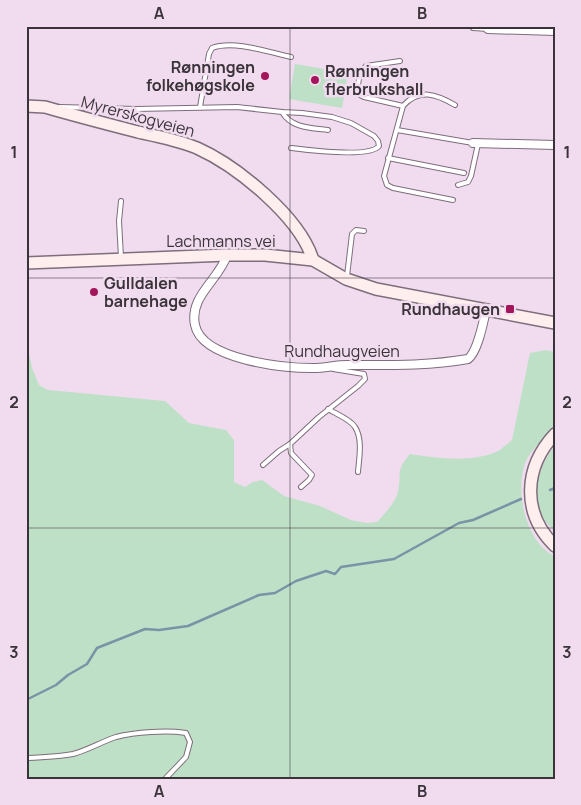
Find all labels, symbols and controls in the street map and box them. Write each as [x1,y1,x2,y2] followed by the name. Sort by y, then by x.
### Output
[154,2,165,24] text: A
[417,2,427,24] text: B
[146,56,255,96] place label: Rønningen folkehøgskole
[325,60,424,100] place label: Rønningen flerbrukshall
[259,70,271,82] marker: Rønningen folkehøgskole
[309,74,321,86] marker: Rønningen flerbrukshall
[79,90,197,142] street label: Myrerskogveien
[10,141,18,163] text: 1
[563,141,571,163] text: 1
[166,230,276,252] street label: Lachmanns vei
[104,272,188,312] place label: Gulldalen barnehage
[88,286,100,298] marker: Gulldalen barnehage
[401,298,500,320] place label: Rundhaugen
[504,303,516,315] marker: Rundhaugen
[284,340,400,362] street label: Rundhaugveien
[9,391,19,413] text: 2
[562,391,572,413] text: 2
[9,641,19,663] text: 3
[562,641,572,663] text: 3
[154,780,165,802] text: A
[417,780,427,802] text: B

